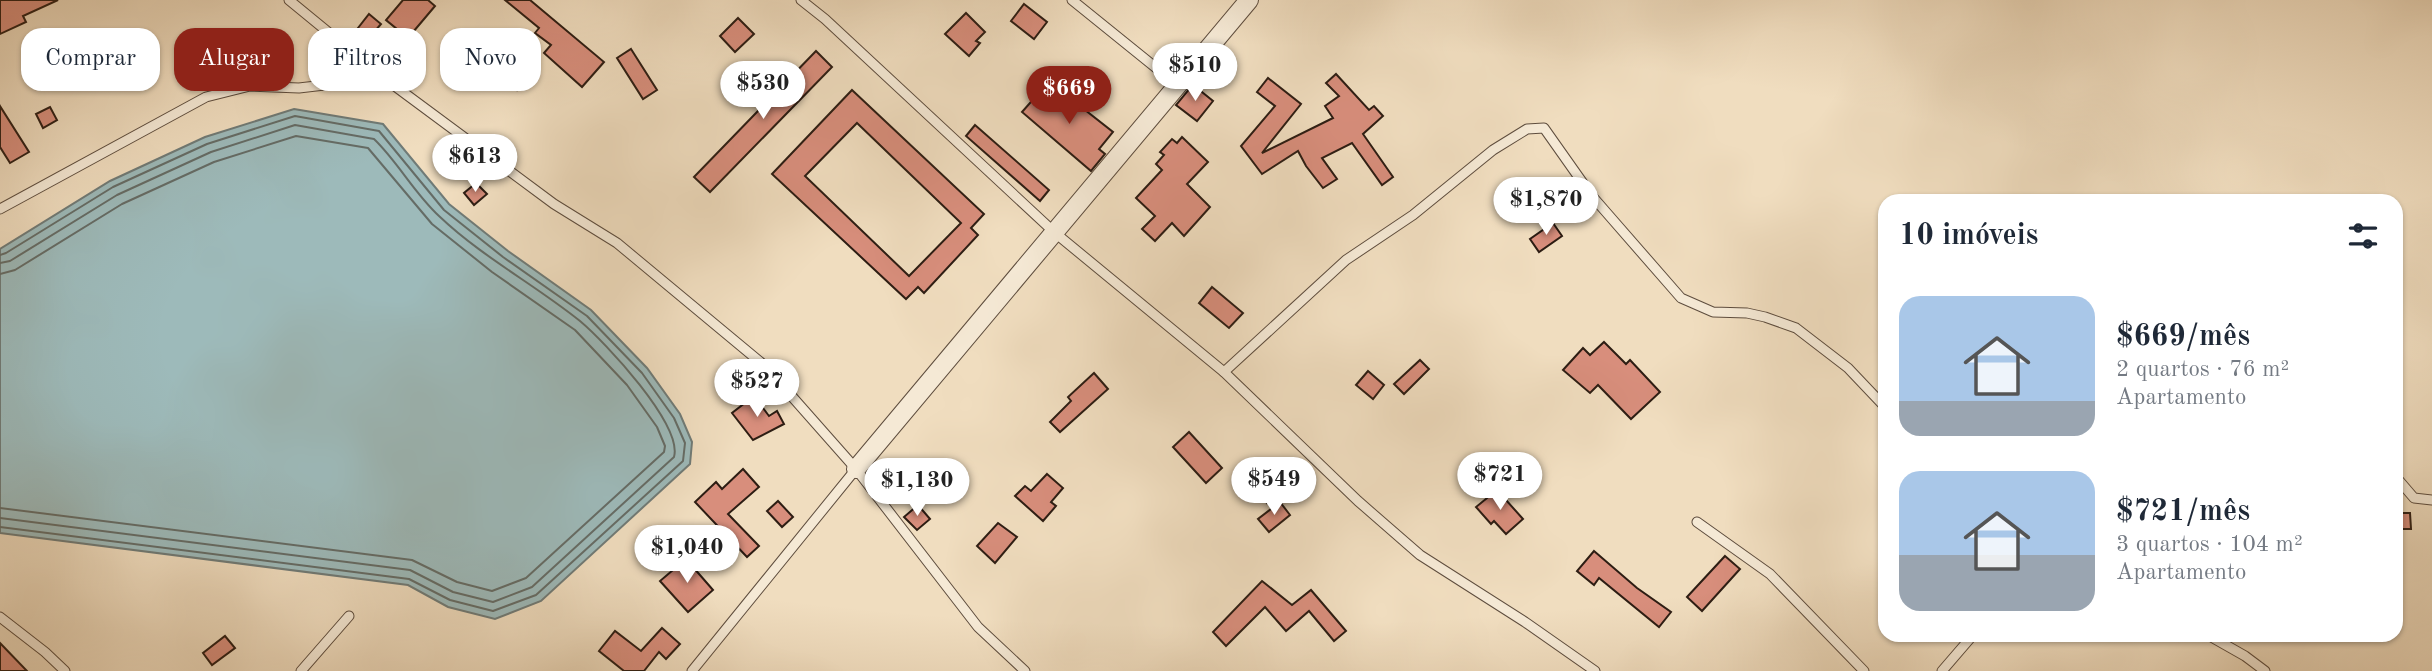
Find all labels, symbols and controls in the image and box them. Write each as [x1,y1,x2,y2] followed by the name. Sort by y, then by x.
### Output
[21,28,160,91] chip: Comprar
[174,28,294,91] chip: Alugar
[308,28,426,91] chip: Filtros
[440,28,541,91] chip: Novo
[1154,43,1236,103] pin: $510
[1168,54,1222,77] text: $510
[722,61,804,121] pin: $530
[1028,66,1110,126] pin: $669
[736,72,790,95] text: $530
[1042,77,1096,100] text: $669
[434,134,516,194] pin: $613
[448,145,502,168] text: $613
[1489,177,1603,237] pin: $1,870
[1509,188,1583,211] text: $1,870
[2344,217,2382,255] icon: filters
[1899,221,2038,251] text: 10 imóveis
[2116,322,2250,352] text: $669/mês
[1955,324,2039,408] icon: home
[2116,358,2289,381] text: 2 quartos · 76 m²
[716,360,798,419] pin: $527
[730,370,784,393] text: $527
[2116,386,2246,409] text: Apartamento
[1459,452,1541,512] pin: $721
[860,458,974,518] pin: $1,130
[1233,458,1315,517] pin: $549
[1473,463,1527,486] text: $721
[1247,468,1301,491] text: $549
[880,469,954,492] text: $1,130
[2116,497,2250,527] text: $721/mês
[1955,499,2039,583] icon: home
[630,526,744,585] pin: $1,040
[2116,533,2303,556] text: 3 quartos · 104 m²
[650,536,724,559] text: $1,040
[2116,561,2246,584] text: Apartamento

